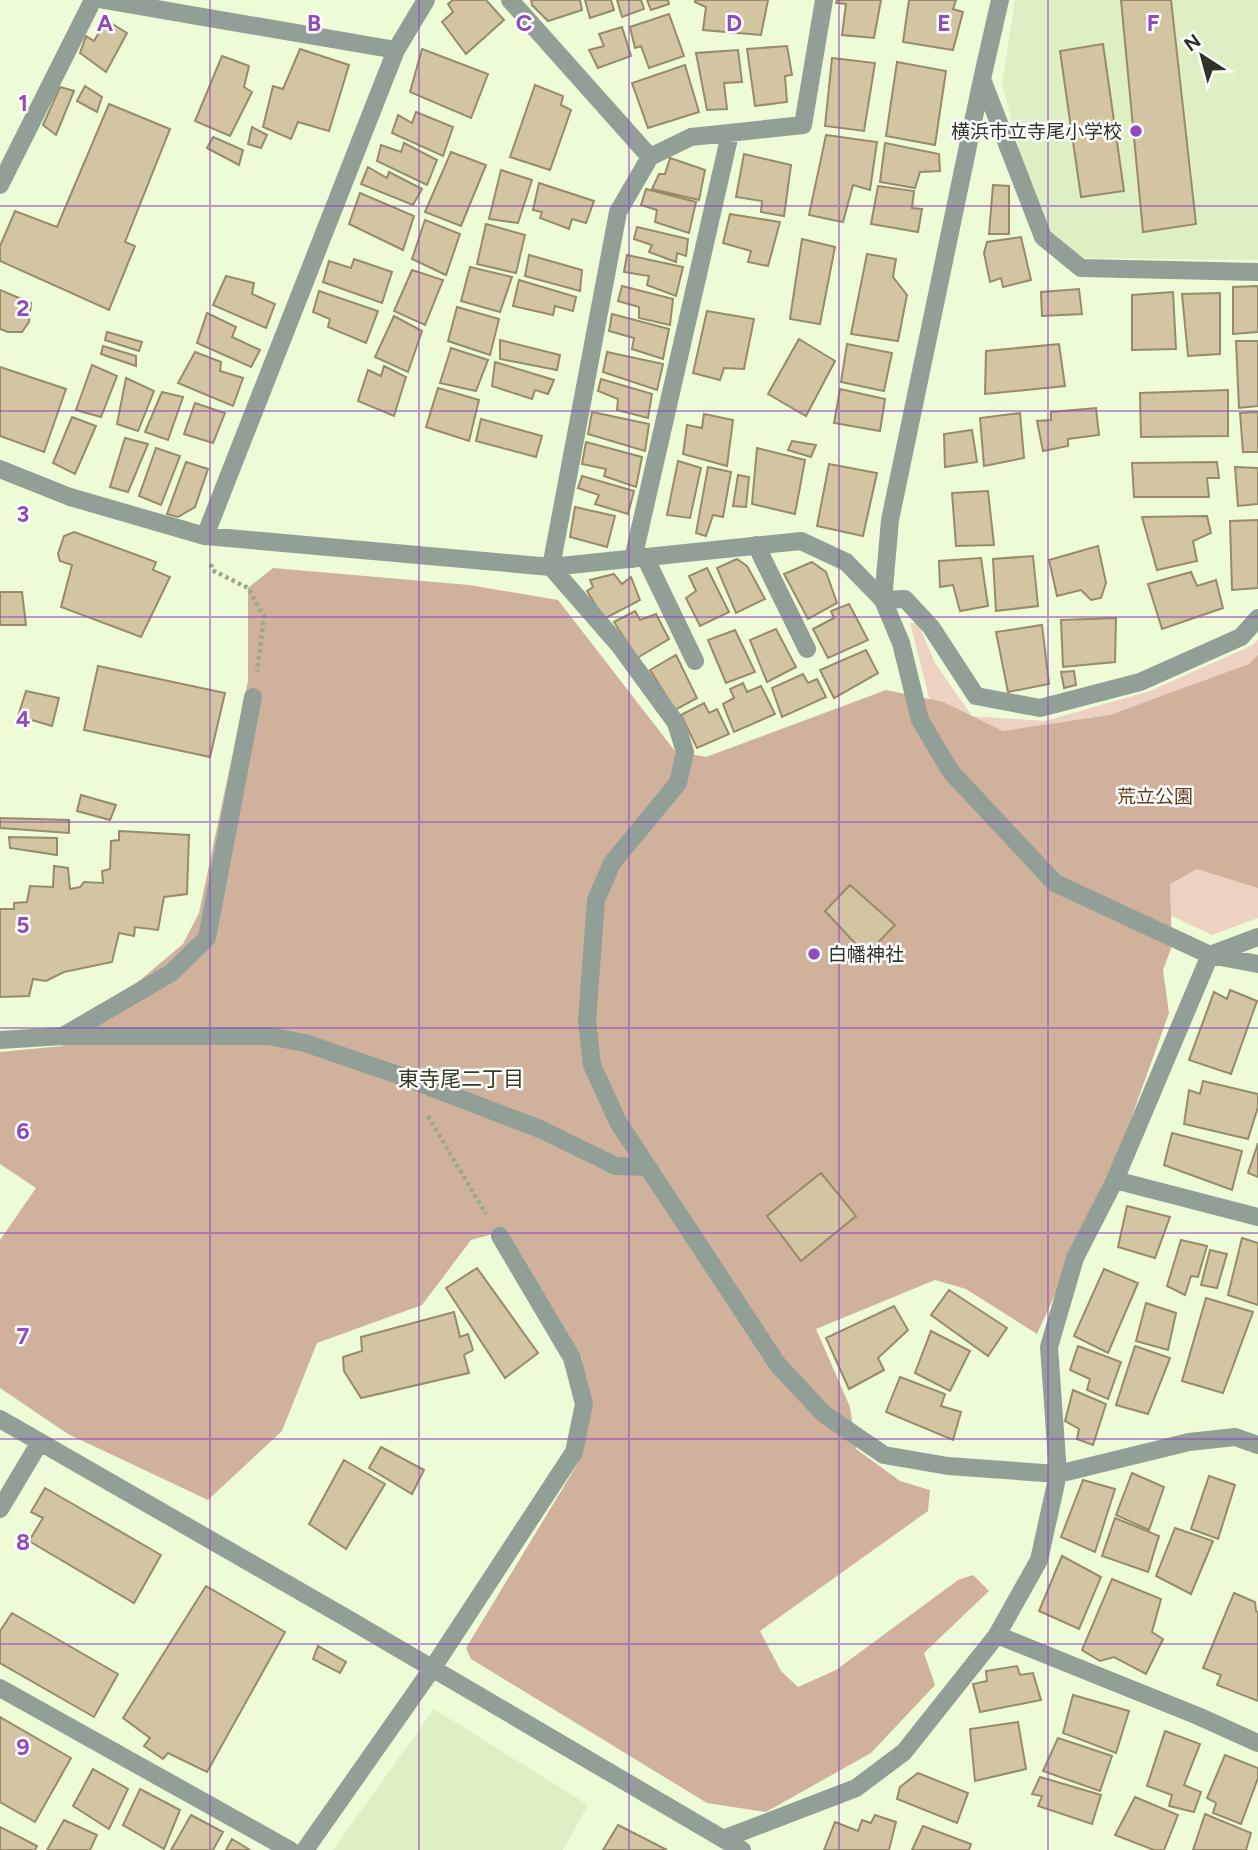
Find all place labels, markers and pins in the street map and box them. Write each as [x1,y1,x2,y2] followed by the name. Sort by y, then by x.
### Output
[951,120,1122,143] place label: 横浜市立寺尾小学校
[1128,123,1144,139] marker: 横浜市立寺尾小学校
[828,943,904,966] place label: 白幡神社
[806,946,822,962] marker: 白幡神社

